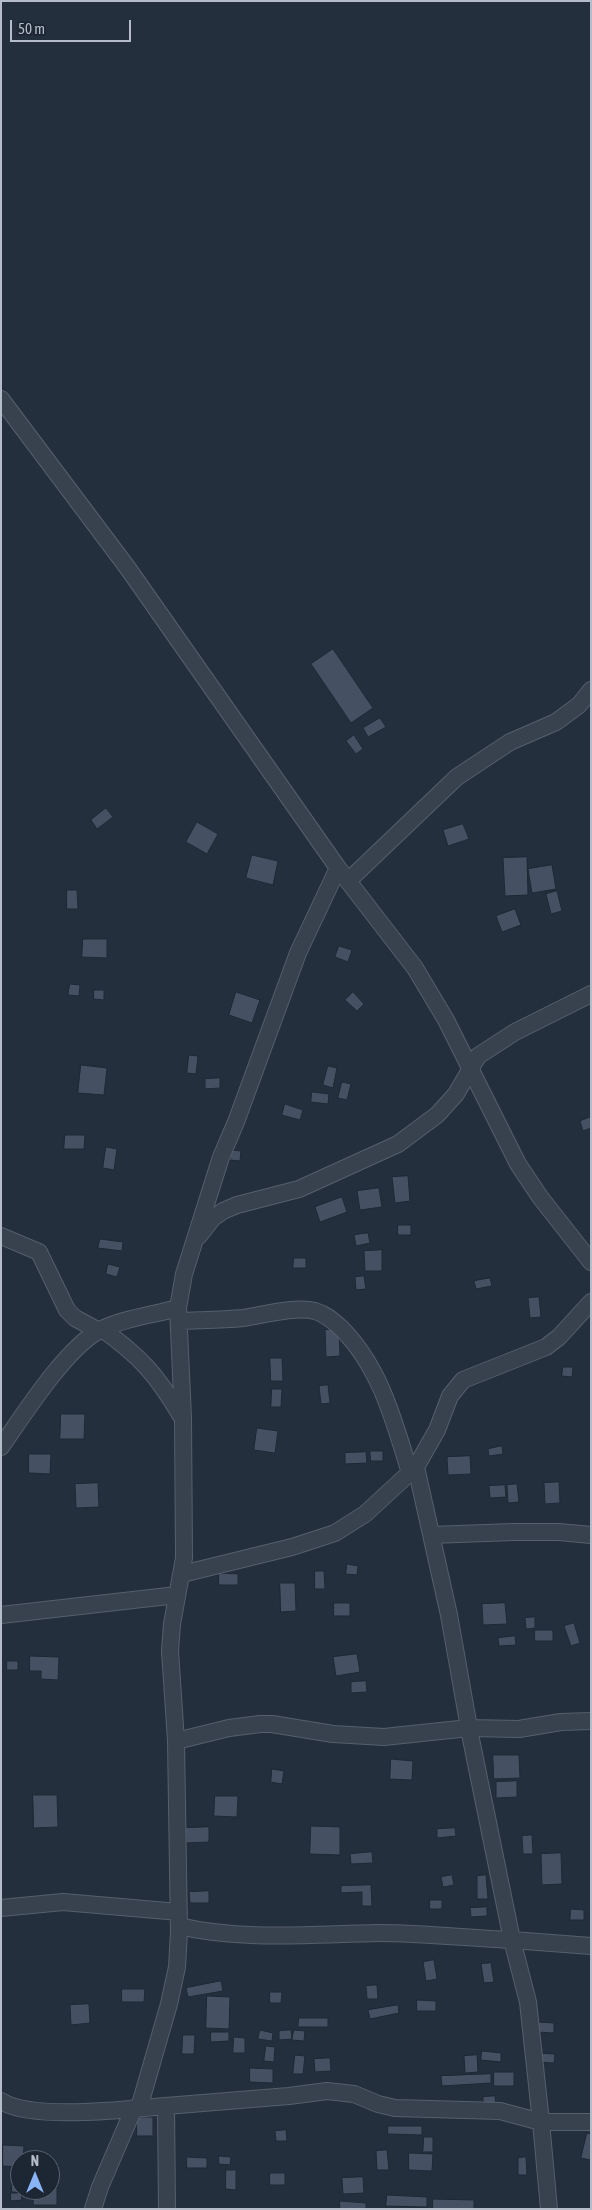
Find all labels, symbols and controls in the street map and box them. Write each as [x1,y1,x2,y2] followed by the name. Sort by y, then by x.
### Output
[12,10,134,42] scale bar
[18,20,45,37] text: 50 m
[10,2150,60,2200] north arrow
[31,2153,39,2169] text: N

